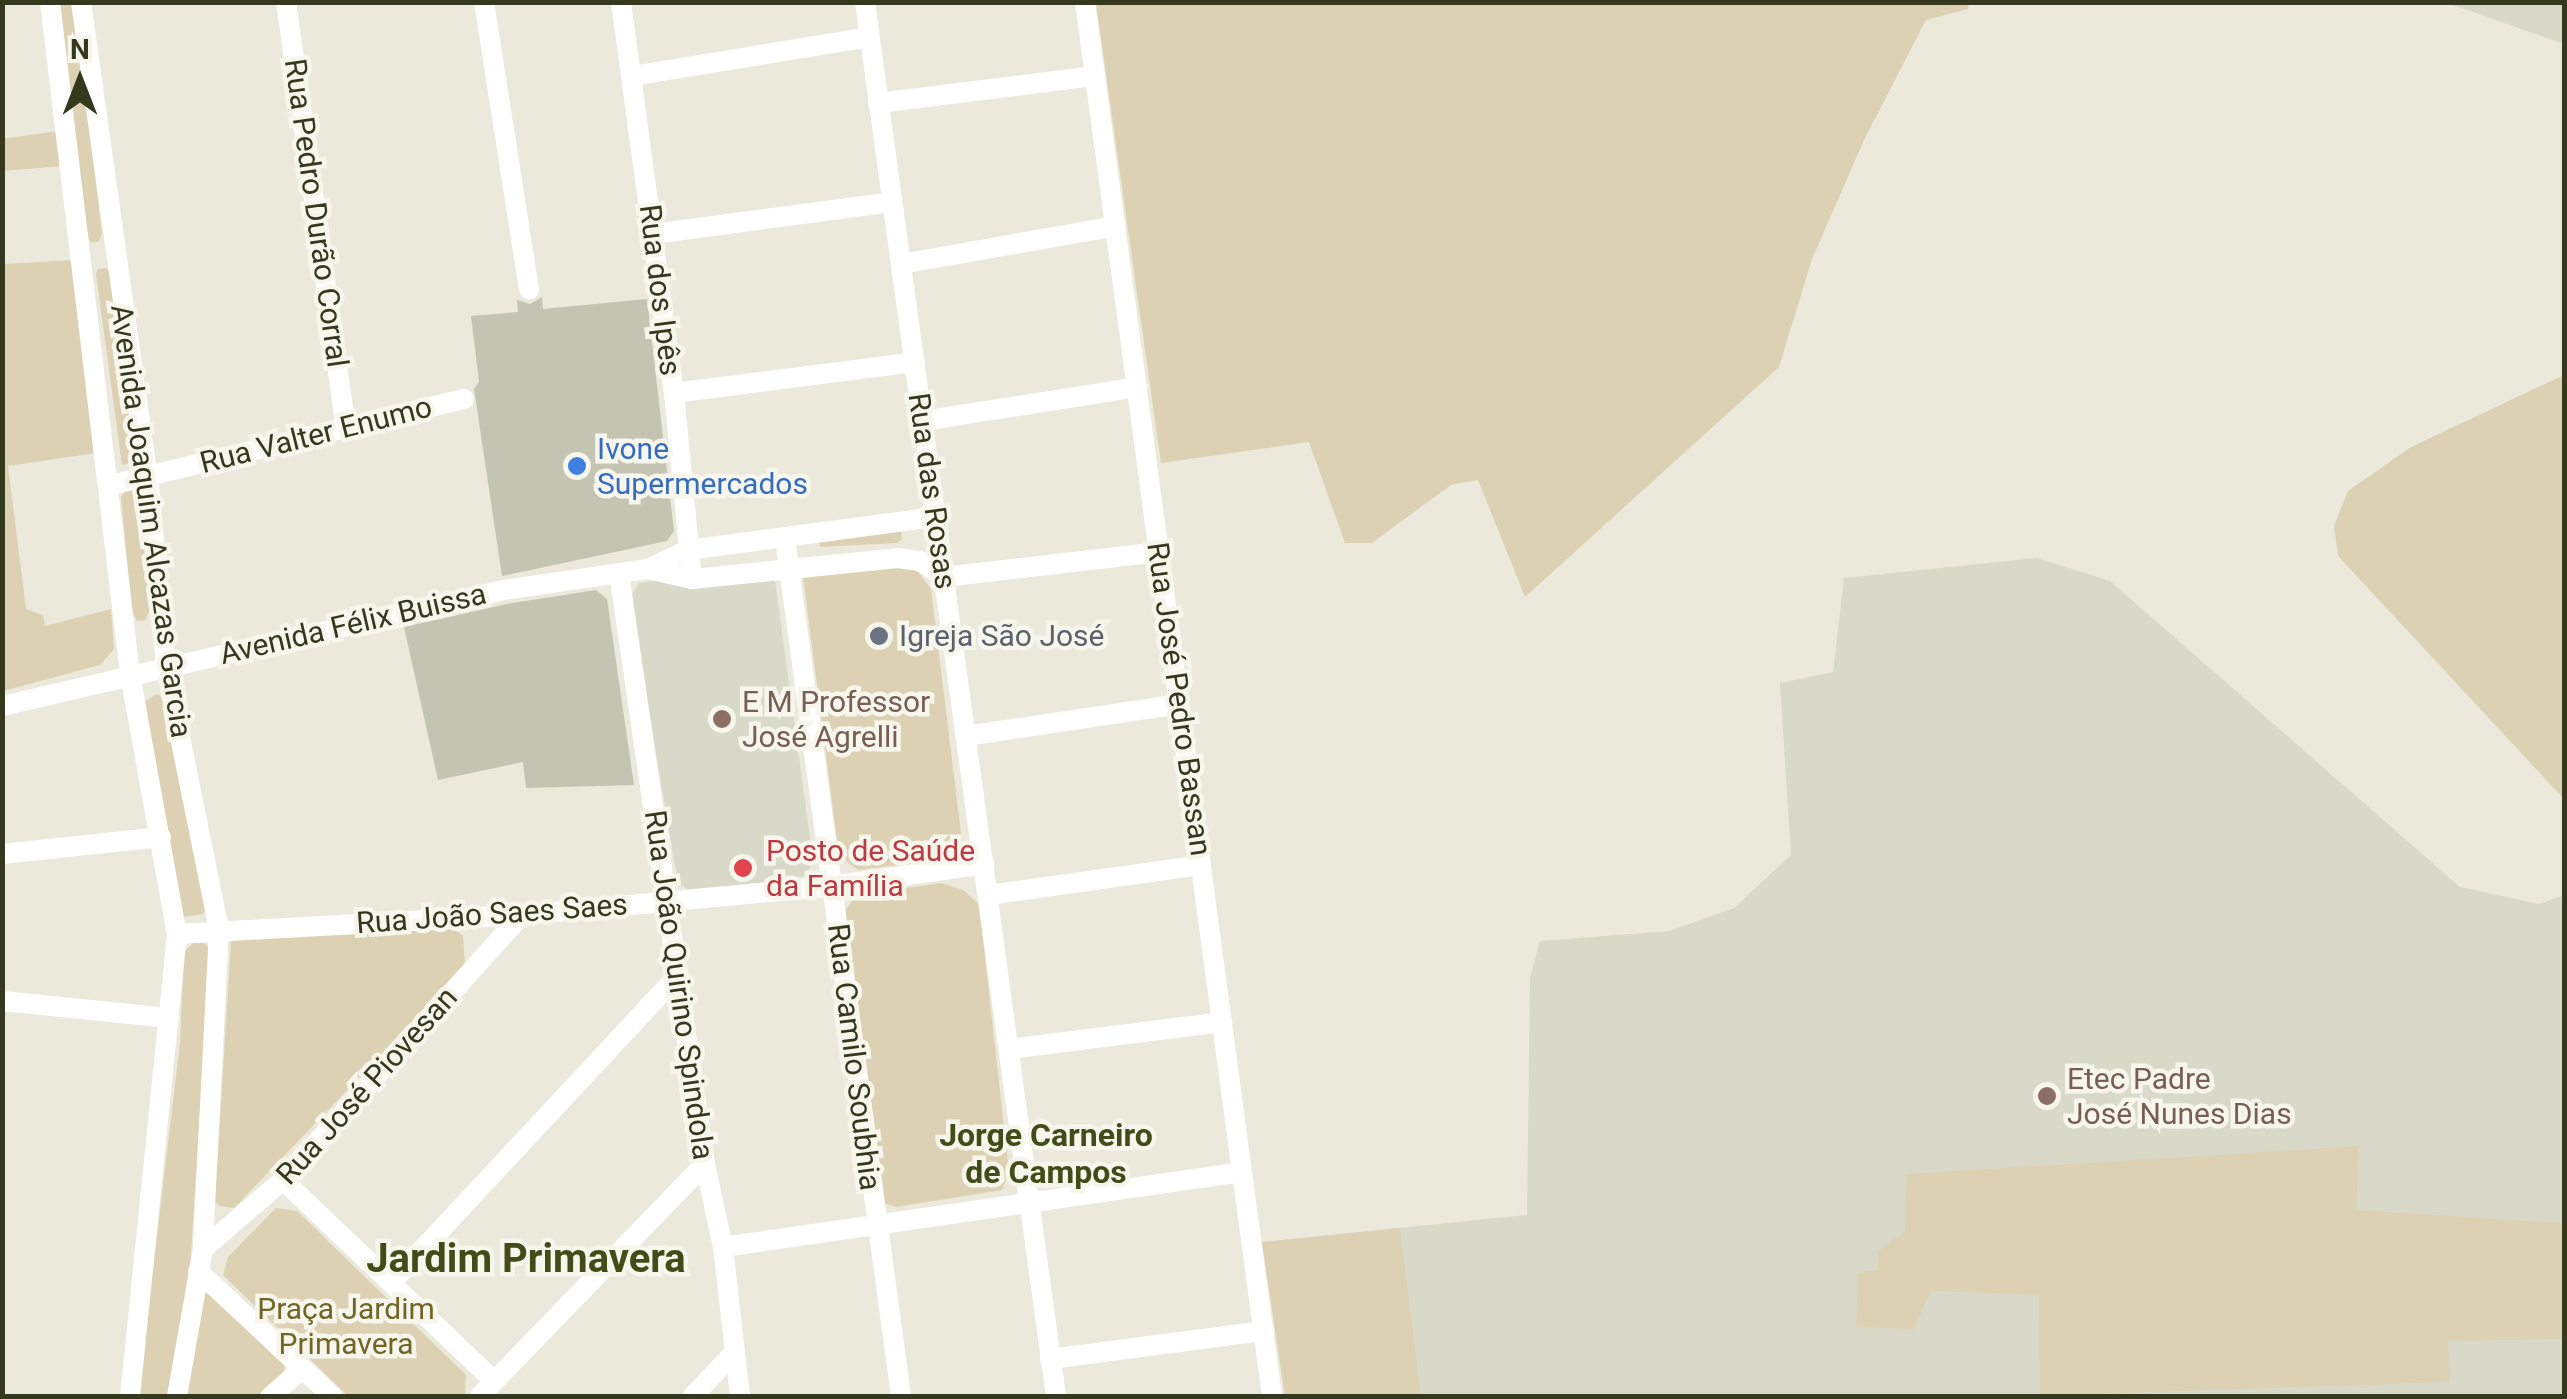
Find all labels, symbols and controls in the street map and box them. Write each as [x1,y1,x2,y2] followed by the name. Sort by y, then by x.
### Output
[30,30,130,130] north arrow
[70,33,90,66] text: N
[277,56,355,370] street label: Rua Pedro Durão Corral
[632,202,688,378] street label: Rua dos Ipês
[103,302,199,740] street label: Avenida Joaquim Alcazas Garcia
[196,389,436,481] street label: Rua Valter Enumo
[900,391,964,591] street label: Rua das Rosas
[597,431,808,502] place label: Ivone Supermercados
[566,455,588,477] marker: Ivone Supermercados
[1139,540,1219,858] street label: Rua José Pedro Bassan
[216,576,490,672] street label: Avenida Félix Buissa
[899,618,1104,654] place label: Igreja São José
[868,625,890,647] marker: Igreja São José
[742,684,930,754] place label: E M Professor José Agrelli
[711,708,733,730] marker: E M Professor José Agrelli
[637,808,721,1162] street label: Rua João Quirino Spindola
[766,833,975,904] place label: Posto de Saúde da Família
[730,855,756,881] marker: Posto de Saúde da Família
[355,887,629,941] street label: Rua João Saes Saes
[820,922,888,1192] street label: Rua Camilo Soubhia
[269,980,465,1192] street label: Rua José Piovesan
[2067,1061,2292,1132] place label: Etec Padre José Nunes Dias
[2036,1085,2058,1107] marker: Etec Padre José Nunes Dias
[939,1117,1153,1192] district label: Jorge Carneiro de Campos
[366,1235,686,1283] district label: Jardim Primavera
[257,1291,435,1362] park label: Praça Jardim Primavera

